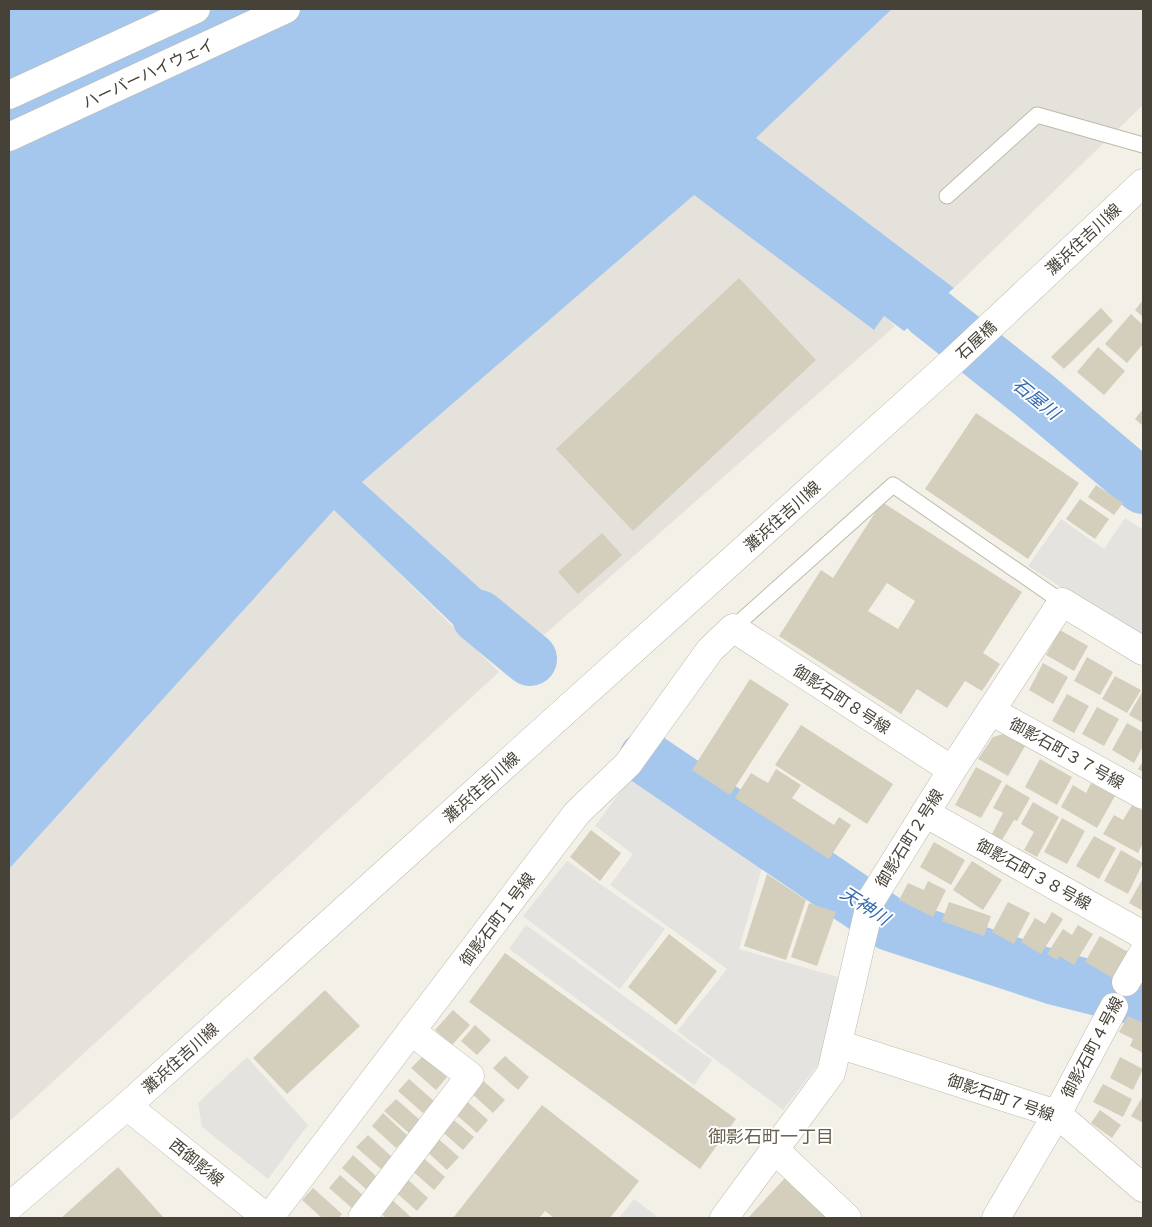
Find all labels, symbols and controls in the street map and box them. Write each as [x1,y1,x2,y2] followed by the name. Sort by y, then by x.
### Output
[79,34,218,113] street label: ハーバーハイウェイ
[1041,199,1126,280] street label: 灘浜住吉川線
[952,316,1001,364] street label: 石屋橋
[1008,373,1066,426] water label: 石屋川
[740,476,825,556] street label: 灘浜住吉川線
[789,660,894,739] street label: 御影石町８号線
[1006,713,1128,794] street label: 御影石町３７号線
[439,747,524,827] street label: 灘浜住吉川線
[871,785,948,891] street label: 御影石町２号線
[973,834,1095,915] street label: 御影石町３８号線
[455,868,539,970] street label: 御影石町１号線
[836,881,896,931] water label: 天神川
[1057,993,1128,1102] street label: 御影石町４号線
[138,1018,223,1098] street label: 灘浜住吉川線
[944,1069,1057,1126] street label: 御影石町７号線
[708,1125,834,1148] district label: 御影石町一丁目
[165,1134,228,1191] street label: 西御影線

